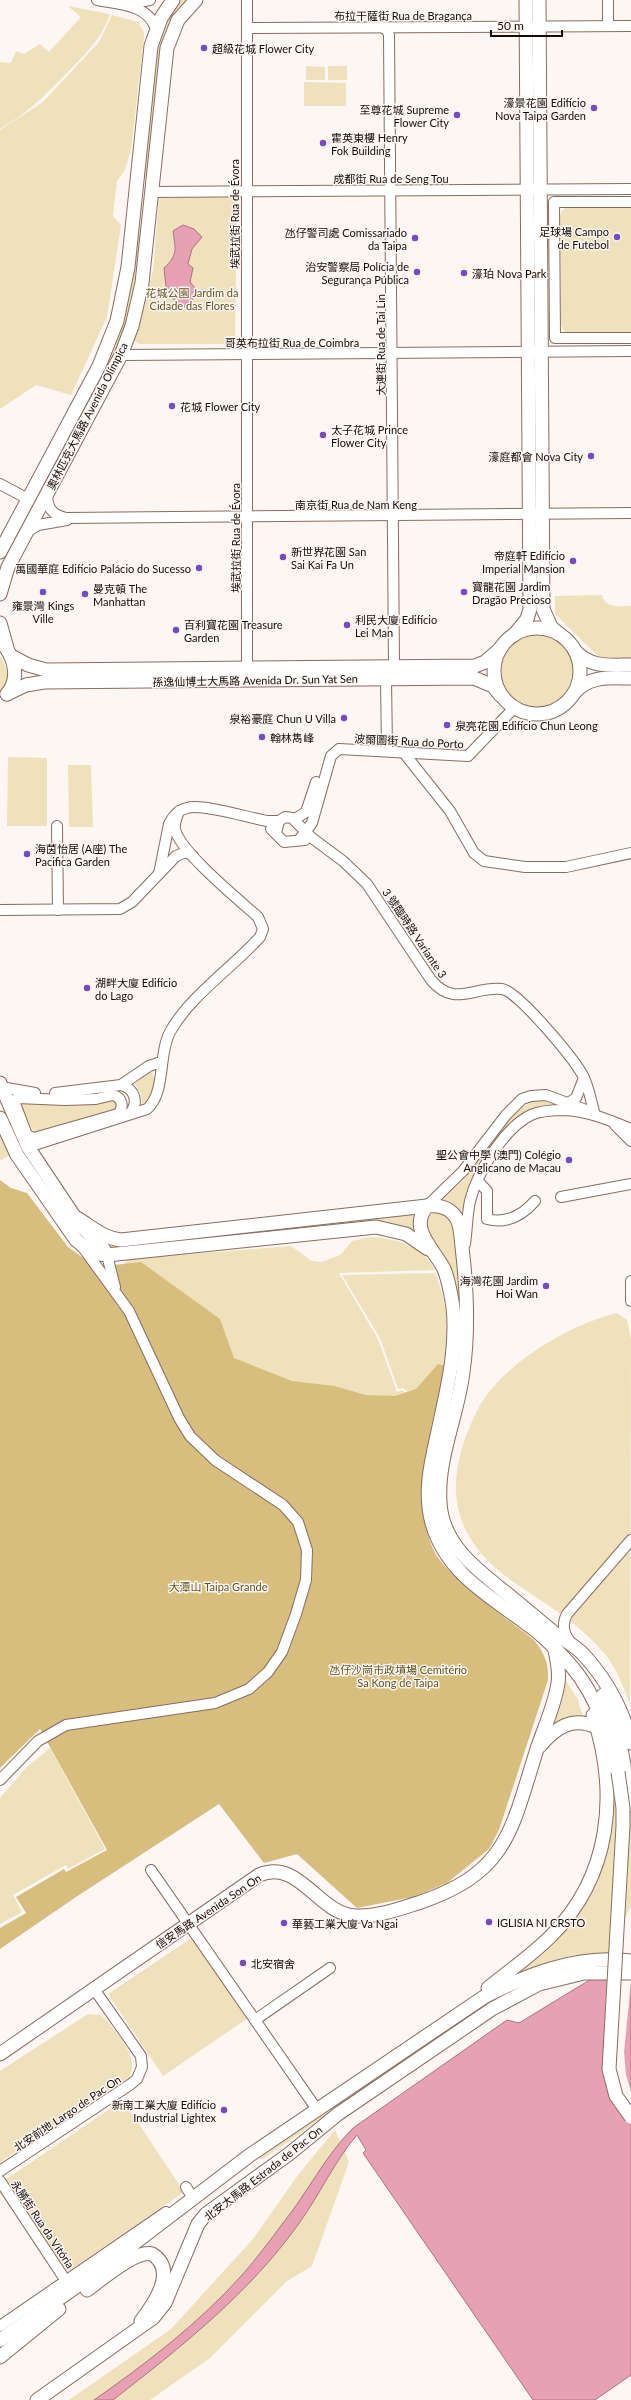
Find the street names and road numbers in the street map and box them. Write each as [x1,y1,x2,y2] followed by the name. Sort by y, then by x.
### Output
[334,9,472,22] street label: 布拉干薩街 Rua de Bragança
[228,159,241,269] street label: 埃武拉街 Rua de Évora
[333,172,449,185] street label: 成都街 Rua de Seng Tou
[374,294,387,396] street label: 大連街 Rua de Tai Lin
[225,336,359,349] street label: 哥英布拉街 Rua de Coimbra
[44,340,130,492] street label: 奧林匹克大馬路 Avenida Olímpica
[229,483,242,593] street label: 埃武拉街 Rua de Évora
[295,498,417,511] street label: 南京街 Rua de Nam Keng
[152,672,358,688] street label: 孫逸仙博士大馬路 Avenida Dr. Sun Yat Sen
[354,732,464,750] street label: 波爾圖街 Rua do Porto
[380,886,450,980] street label: 3 號臨時路 Variante 3
[153,1871,263,1951] street label: 信安馬路 Avenida Son On
[11,2072,123,2154] street label: 北安前地 Largo de Pac On
[201,2123,325,2223] street label: 北安大馬路 Estrada de Pac On
[9,2178,77,2270] street label: 永勝街 Rua da Vitória

